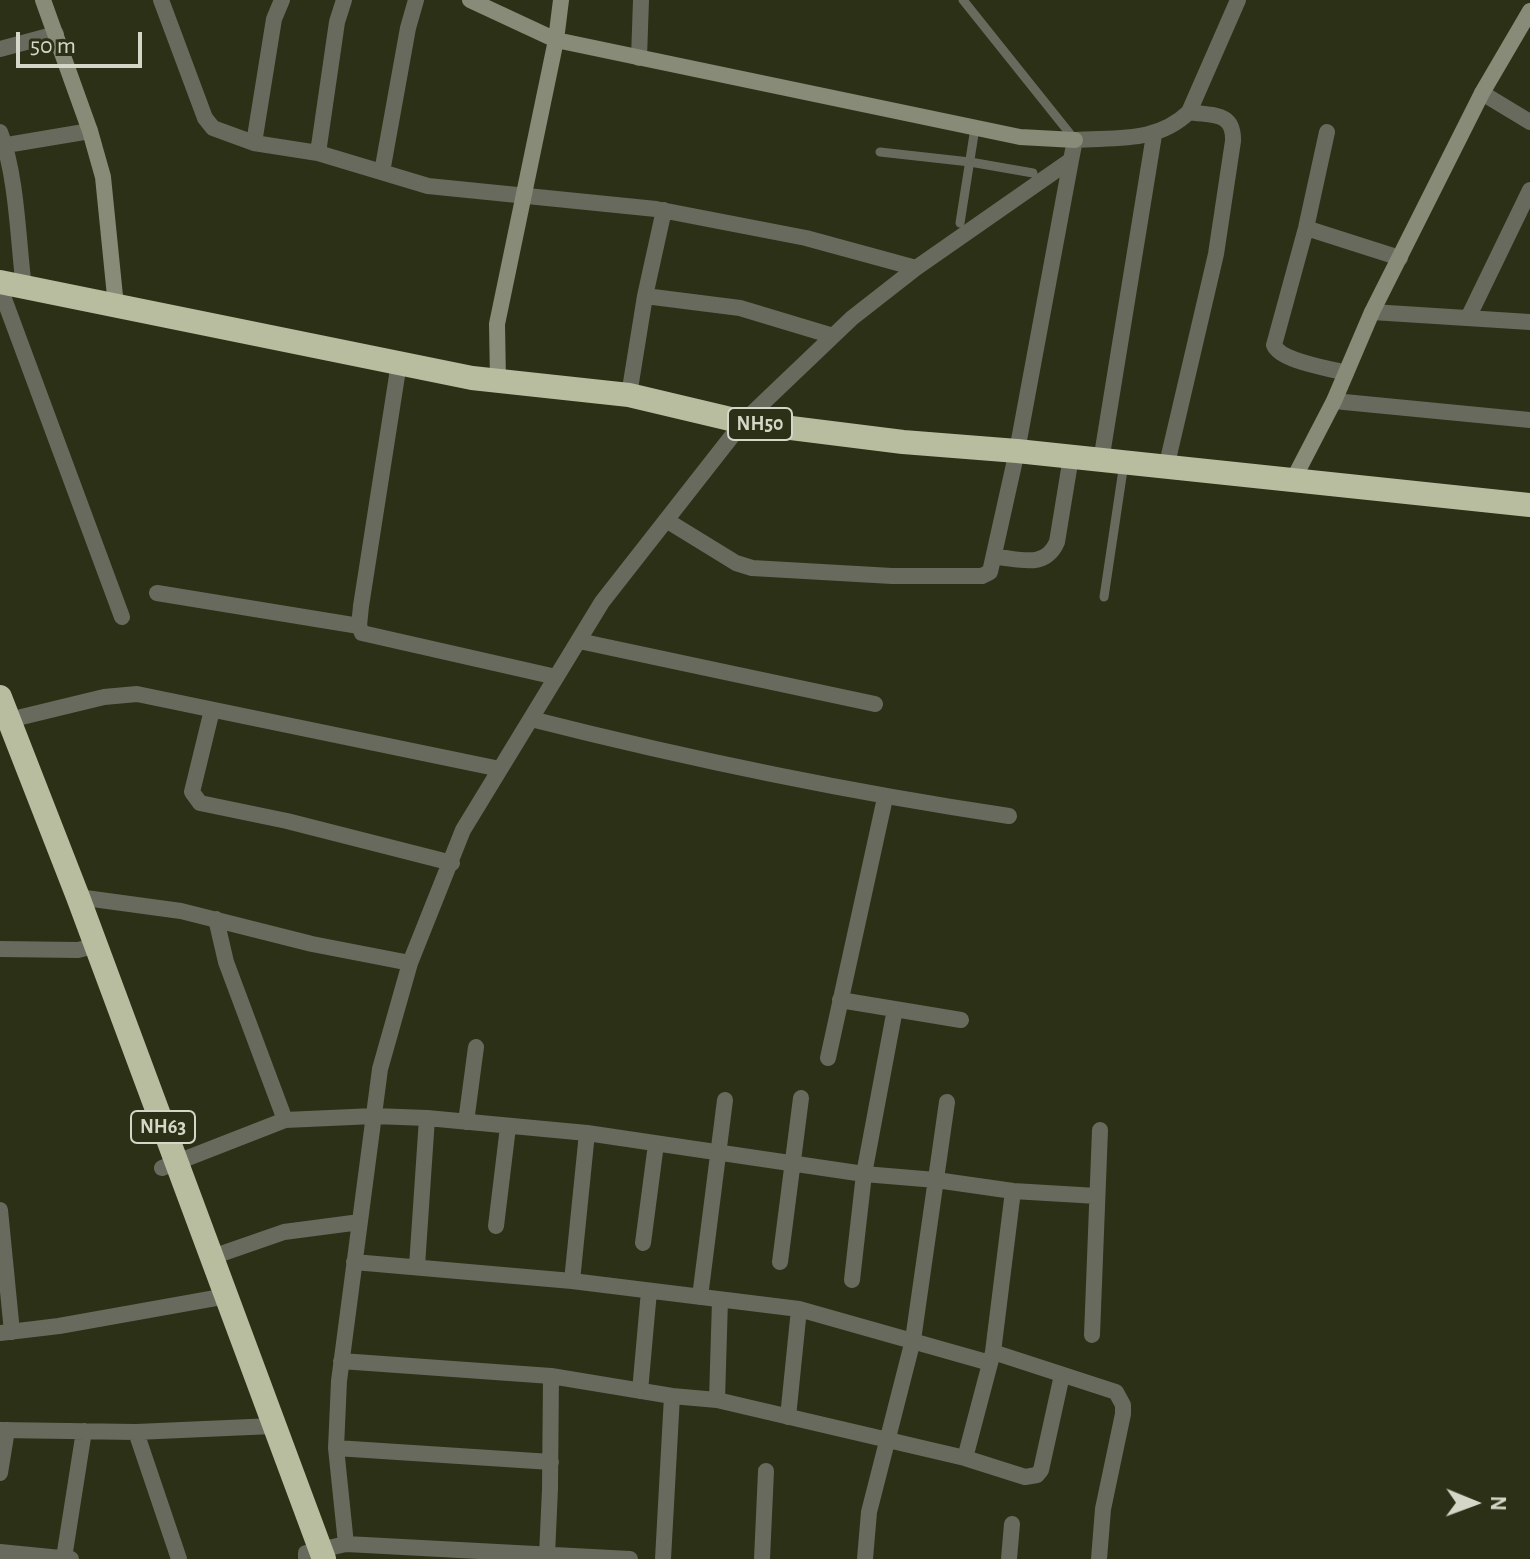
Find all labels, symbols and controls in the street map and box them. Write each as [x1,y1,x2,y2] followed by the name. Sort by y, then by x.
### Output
[20,16,146,66] scale bar
[30,34,76,58] text: 50 m
[728,408,792,440] road number: NH50
[131,1111,195,1143] road number: NH63
[1434,1463,1514,1543] north arrow
[1487,1496,1509,1511] text: N

